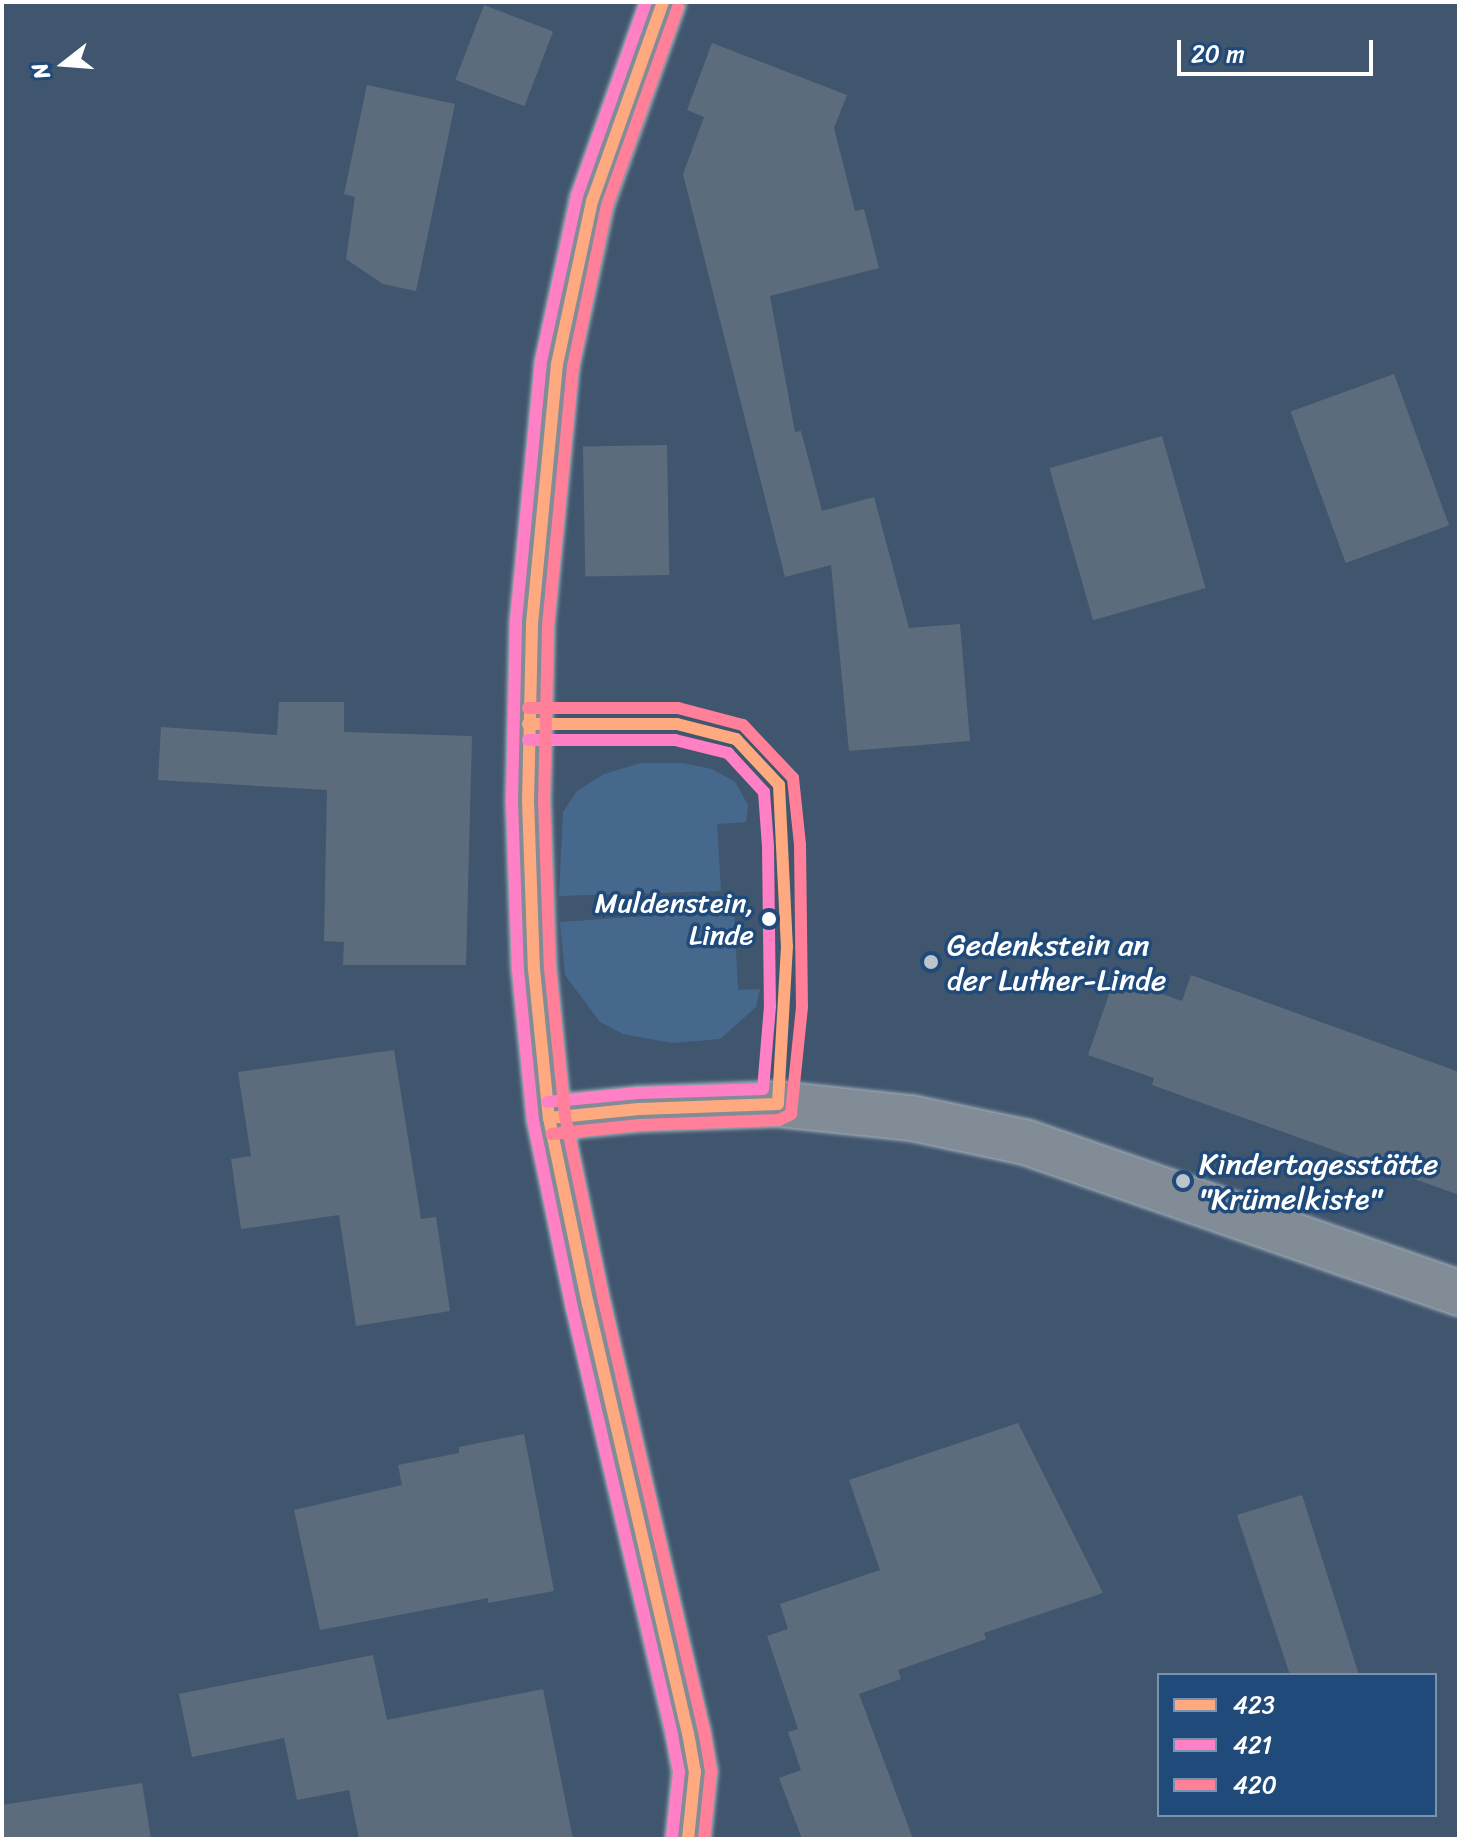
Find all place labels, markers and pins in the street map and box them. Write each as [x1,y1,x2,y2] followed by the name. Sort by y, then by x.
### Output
[595,886,754,952] place label: Muldenstein, Linde
[761,911,777,927] marker: Muldenstein, Linde
[947,927,1168,998] place label: Gedenkstein an der Luther-Linde
[922,953,940,971] marker: Gedenkstein an der Luther-Linde
[1199,1146,1438,1216] place label: Kindertagesstätte "Krümelkiste"
[1174,1172,1192,1190] marker: Kindertagesstätte "Krümelkiste"

